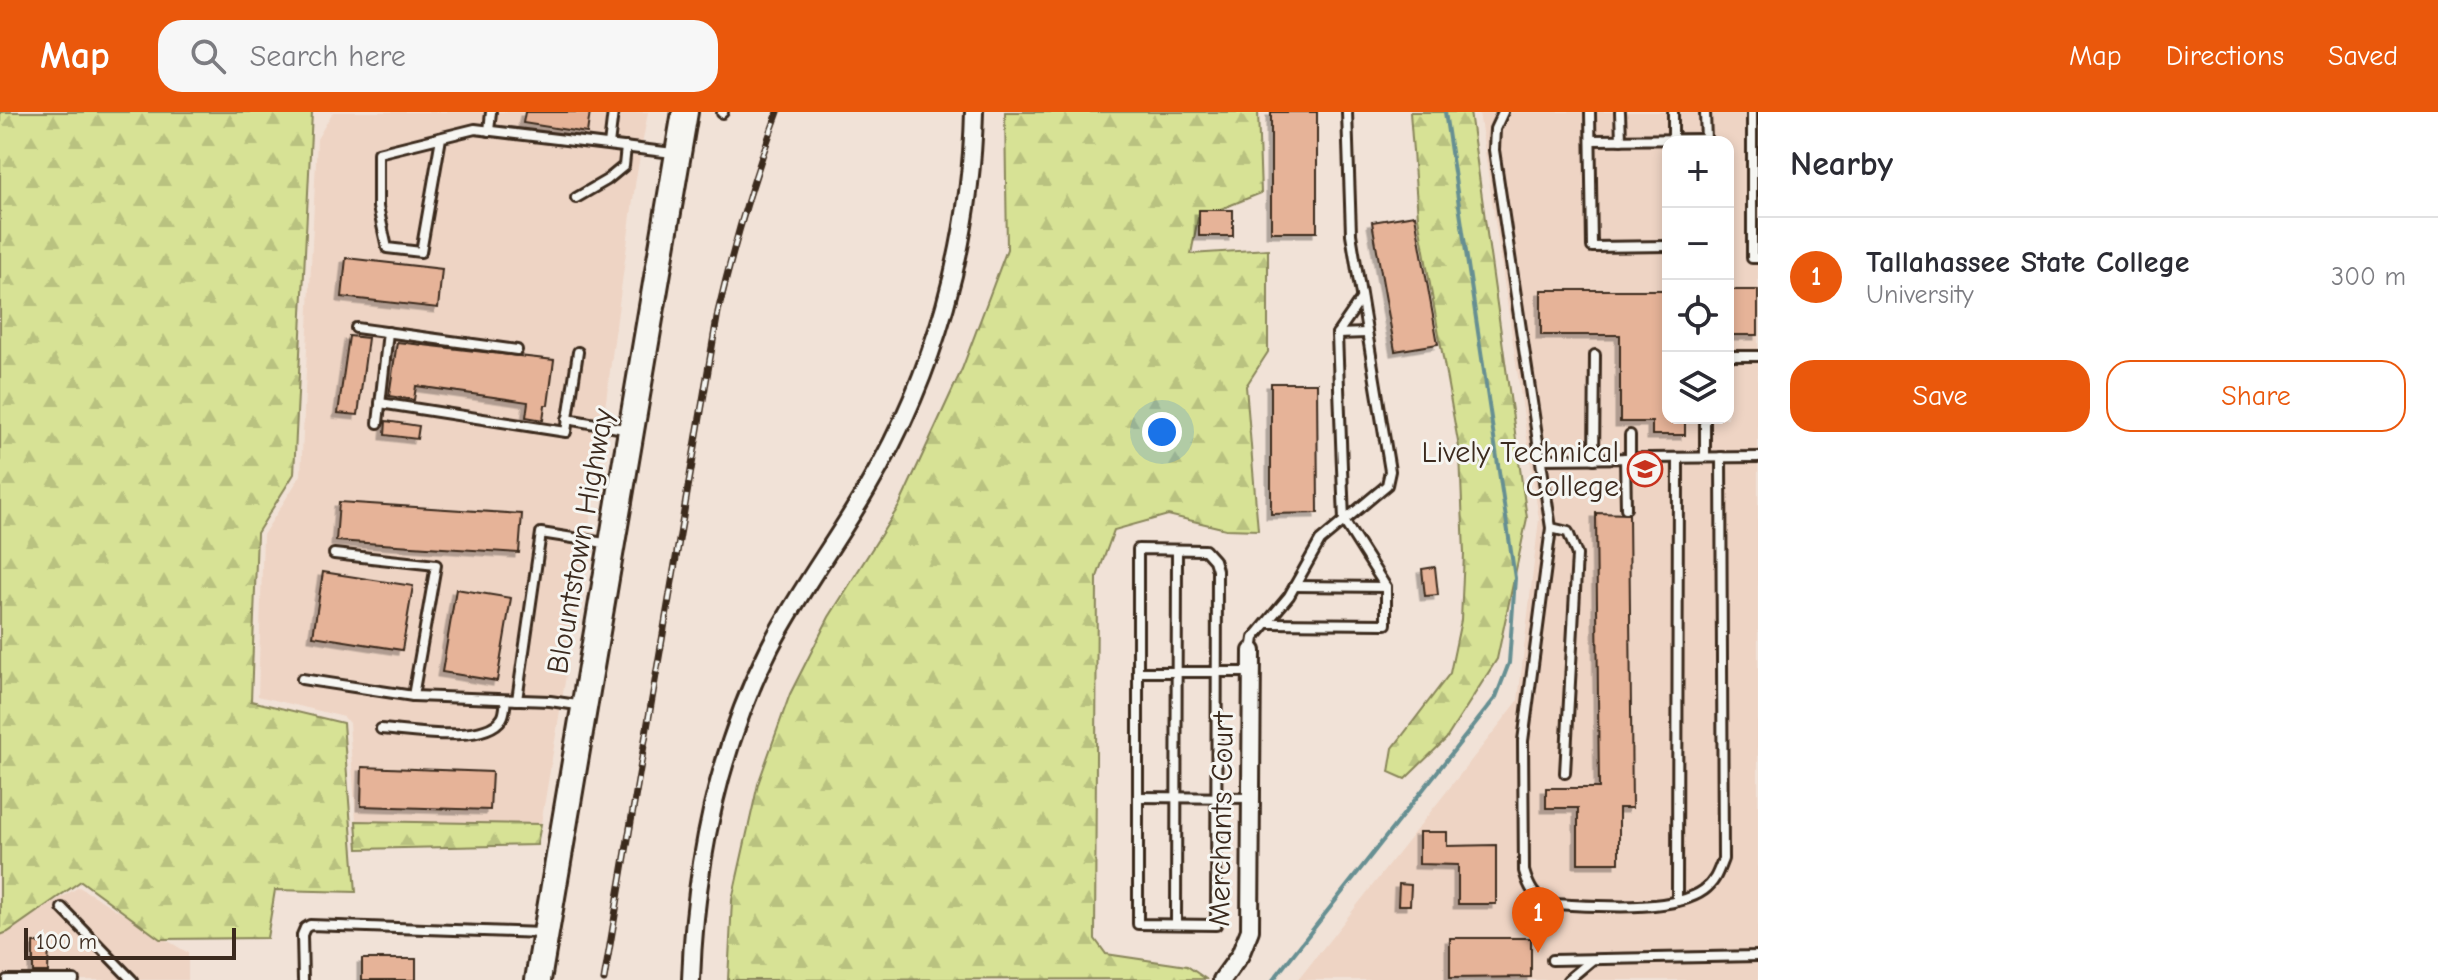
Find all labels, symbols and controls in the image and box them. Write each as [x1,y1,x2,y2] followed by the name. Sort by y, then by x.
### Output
[158,20,718,92] search box
[40,34,110,78] text: Map
[186,34,230,78] icon: search
[250,39,406,74] text: Search here
[2069,40,2122,72] text: Map
[2166,40,2284,72] text: Directions
[2328,40,2398,72] text: Saved
[1662,136,1734,424] map controls
[1662,136,1734,208] button: +
[1790,144,1893,184] text: Nearby
[1662,208,1734,280] button: −
[1866,245,2190,280] text: Tallahassee State College
[1811,262,1821,292] text: 1
[2331,262,2406,292] text: 300 m
[1662,280,1734,352] button: locate
[1866,280,1974,310] text: University
[1662,352,1734,424] button: layers
[1790,360,2090,432] button: Save
[2106,360,2406,432] button: Share
[540,405,621,676] street label: Blountstown Highway
[1142,412,1182,452] your location
[1421,435,1619,504] place label: Lively Technical College
[1626,450,1664,488] school or university icon: Lively Technical College
[1202,710,1241,927] street label: Merchants Court
[1512,887,1564,953] pin: 1
[24,924,236,960] scale bar
[36,929,97,955] text: 100 m

